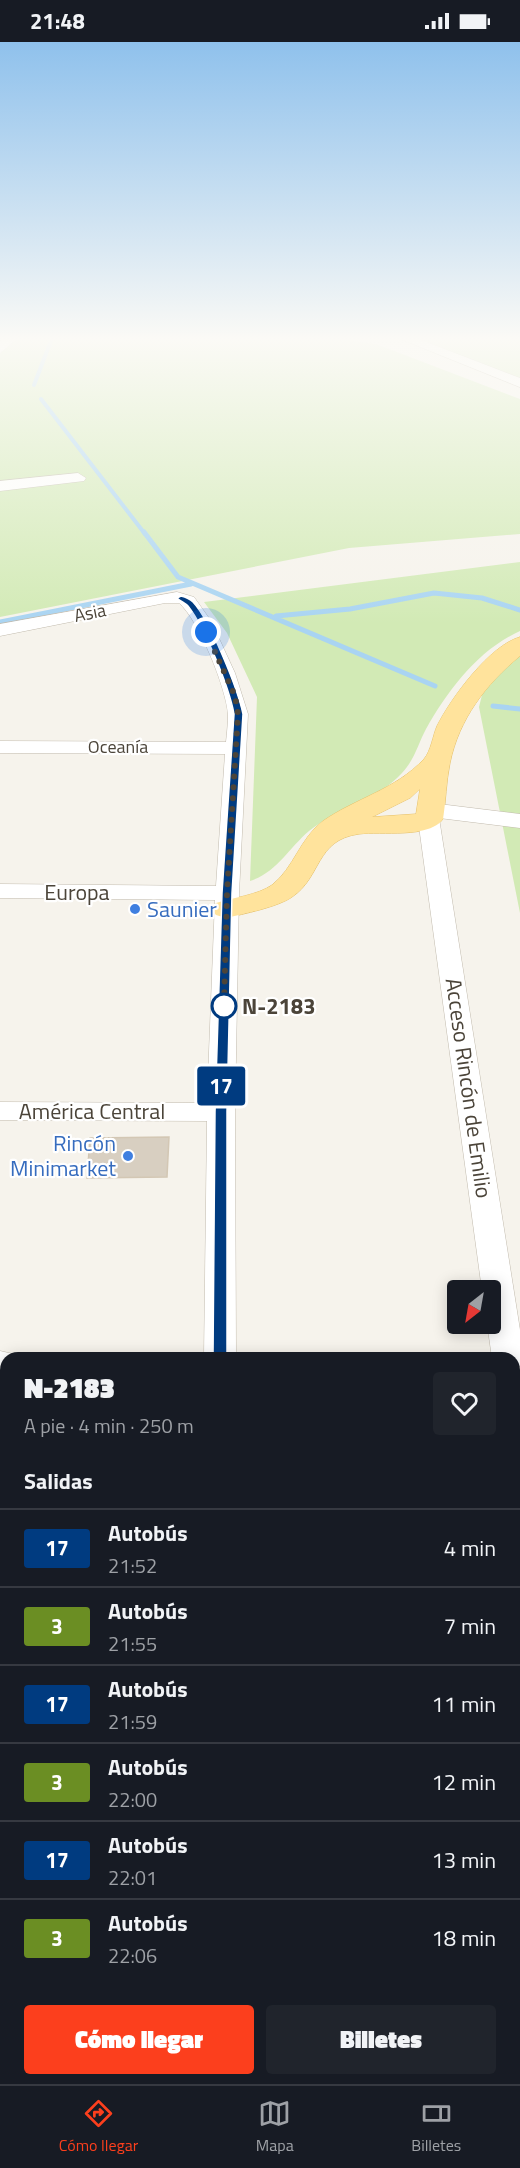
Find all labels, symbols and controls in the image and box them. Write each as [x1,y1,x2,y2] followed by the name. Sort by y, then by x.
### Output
[30,4,85,38] text: 21:48
[72,596,108,629] street label: Asia
[191,617,221,647] your location
[88,733,148,760] street label: Oceanía
[44,875,110,909] street label: Europa
[147,892,217,926] place label: Saunier
[128,902,142,916] marker: Saunier
[437,976,501,1200] street label: Acceso Rincón de Emilio
[242,989,316,1023] place label: N-2183
[211,993,237,1019] marker: N-2183
[194,1066,248,1106] line badge: 17
[209,1070,233,1102] text: 17
[19,1094,165,1128] street label: América Central
[10,1126,116,1185] place label: Rincón Minimarket
[121,1149,135,1163] marker: Rincón Minimarket
[447,1280,501,1334] north arrow
[447,1280,501,1334] map controls
[24,1366,115,1409] text: N-2183
[433,1372,496,1435] button: heart
[24,1410,194,1441] text: A pie · 4 min · 250 m
[24,1464,93,1498] text: Salidas
[108,1516,188,1550] text: Autobús
[444,1531,496,1565] text: 4 min
[45,1532,69,1564] text: 17
[108,1550,157,1581] text: 21:52
[108,1594,188,1628] text: Autobús
[444,1609,496,1643] text: 7 min
[51,1610,63,1642] text: 3
[108,1628,157,1659] text: 21:55
[108,1672,188,1706] text: Autobús
[431,1687,496,1721] text: 11 min
[45,1688,69,1720] text: 17
[108,1706,157,1737] text: 21:59
[108,1750,188,1784] text: Autobús
[431,1765,496,1799] text: 12 min
[51,1766,63,1798] text: 3
[108,1784,157,1815] text: 22:00
[108,1828,188,1862] text: Autobús
[431,1843,496,1877] text: 13 min
[45,1844,69,1876] text: 17
[108,1862,157,1893] text: 22:01
[108,1906,188,1940] text: Autobús
[431,1921,496,1955] text: 18 min
[51,1922,63,1954] text: 3
[108,1940,157,1971] text: 22:06
[24,2005,254,2074] button: Cómo llegar
[266,2005,496,2074] button: Billetes
[59,2097,138,2157] tab: Cómo llegar
[256,2097,294,2157] tab: Mapa
[411,2097,461,2157] tab: Billetes

